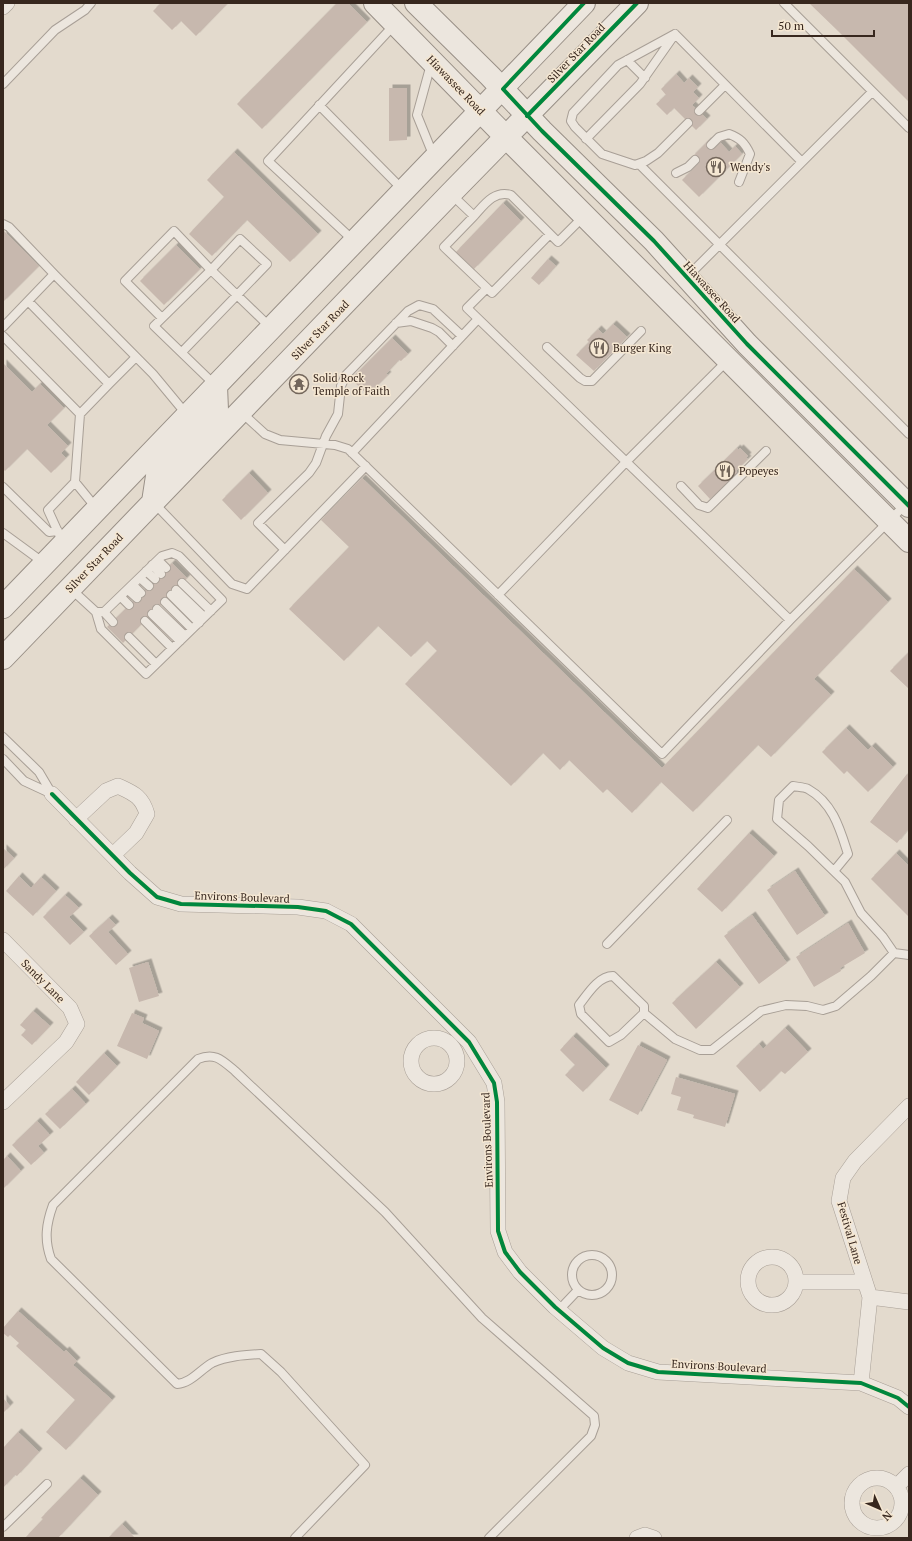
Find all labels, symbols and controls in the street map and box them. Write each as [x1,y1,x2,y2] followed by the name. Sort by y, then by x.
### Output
[772,12,874,38] scale bar
[778,18,805,33] text: 50 m
[544,20,608,86] street label: Silver Star Road
[424,52,488,118] street label: Hiawassee Road
[705,156,727,178] restaurant icon: Wendy's
[730,160,770,174] place label: Wendy's
[681,258,743,326] street label: Hiawassee Road
[288,297,352,363] street label: Silver Star Road
[588,337,610,359] restaurant icon: Burger King
[613,341,671,355] place label: Burger King
[313,371,390,398] place label: Solid Rock Temple of Faith
[288,373,310,395] temple icon: Solid Rock Temple of Faith
[714,460,736,482] restaurant icon: Popeyes
[739,464,779,478] place label: Popeyes
[62,530,126,596] street label: Silver Star Road
[194,888,290,906] street label: Environs Boulevard
[18,956,68,1006] street label: Sandy Lane
[478,1092,496,1188] street label: Environs Boulevard
[834,1200,866,1266] street label: Festival Lane
[671,1357,767,1375] street label: Environs Boulevard
[860,1489,900,1529] north arrow
[879,1508,895,1524] text: N

